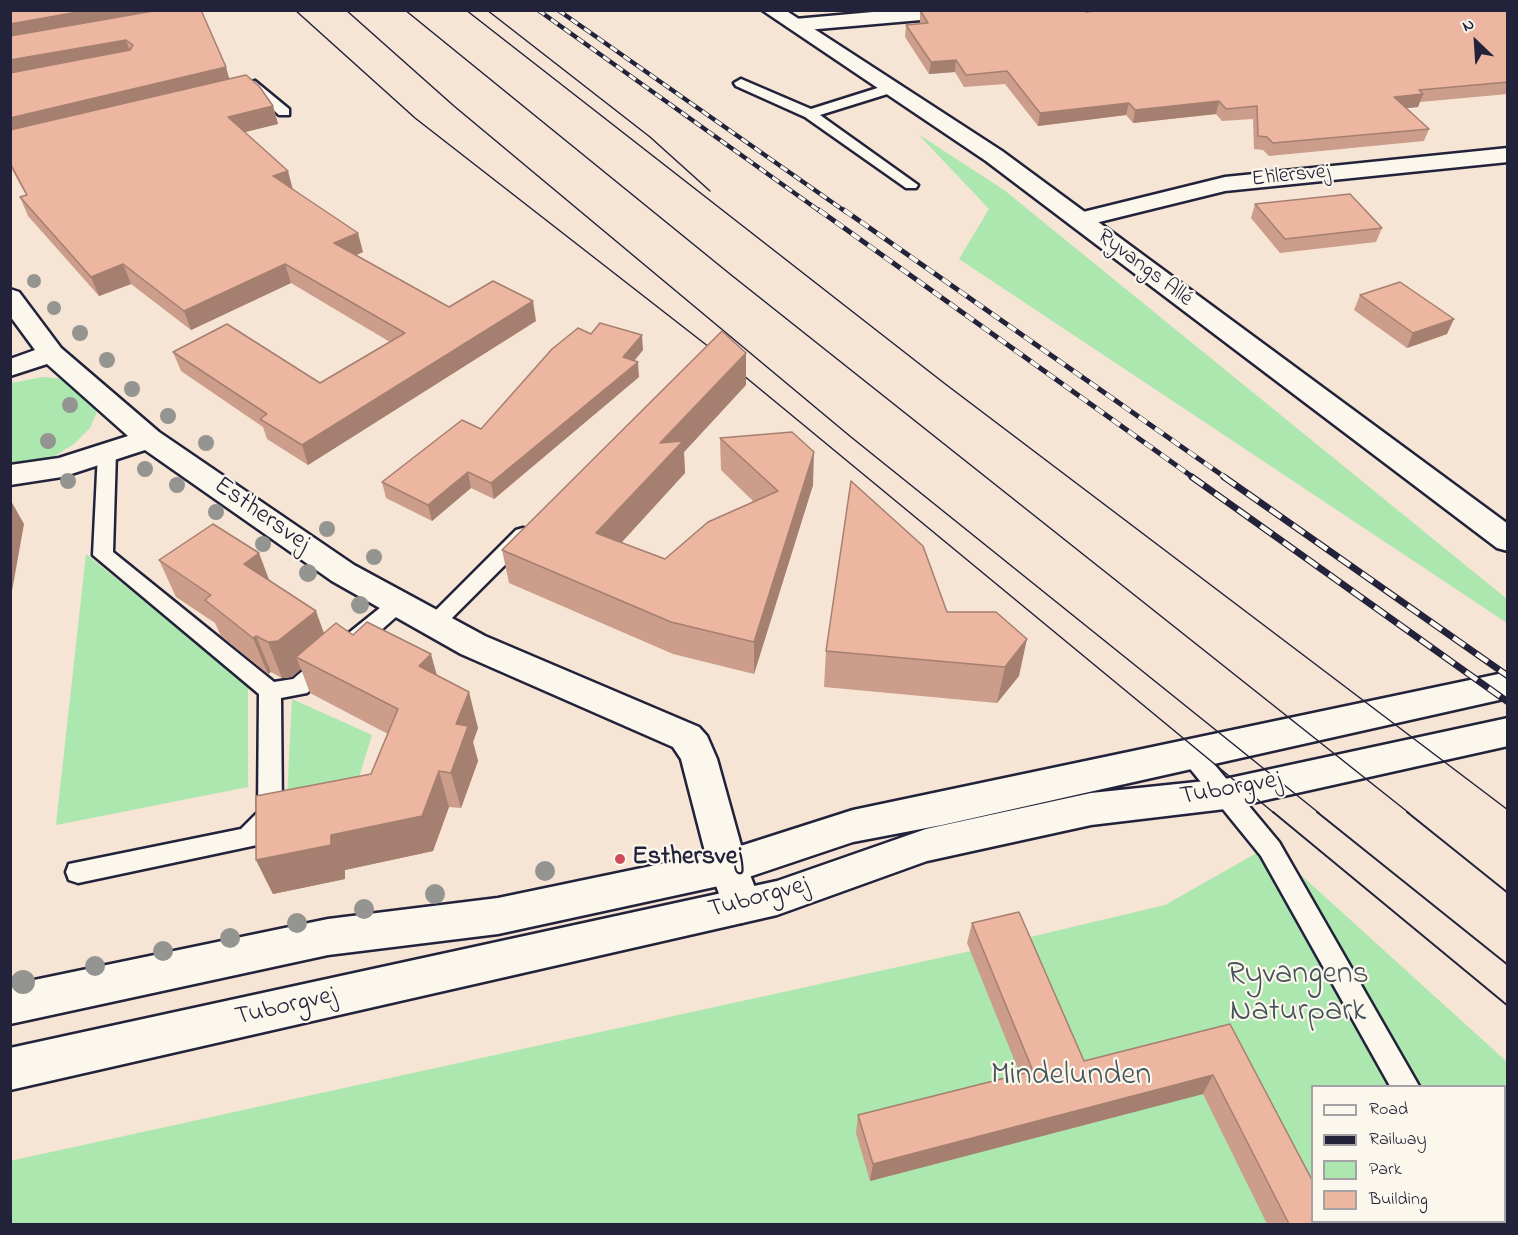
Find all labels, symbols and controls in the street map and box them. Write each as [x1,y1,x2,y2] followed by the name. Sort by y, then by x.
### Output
[1446,12,1506,72] north arrow
[1458,13,1478,39] text: N
[1250,160,1332,194] street label: Ehlersvej
[1091,224,1197,314] street label: Ryvangs Allé
[207,471,315,561] street label: Esthersvej
[1178,766,1284,814] street label: Tuborgvej
[632,843,743,875] place label: Esthersvej
[613,852,627,866] marker: Esthersvej
[705,871,813,927] street label: Tuborgvej
[1227,958,1369,1033] park label: Ryvangens Naturpark
[232,981,340,1035] street label: Tuborgvej
[991,1059,1151,1097] park label: Mindelunden
[1311,1085,1506,1223] legend
[1369,1097,1408,1123] text: Road
[1369,1127,1426,1153] text: Railway
[1369,1157,1402,1183] text: Park
[1369,1187,1428,1213] text: Building

